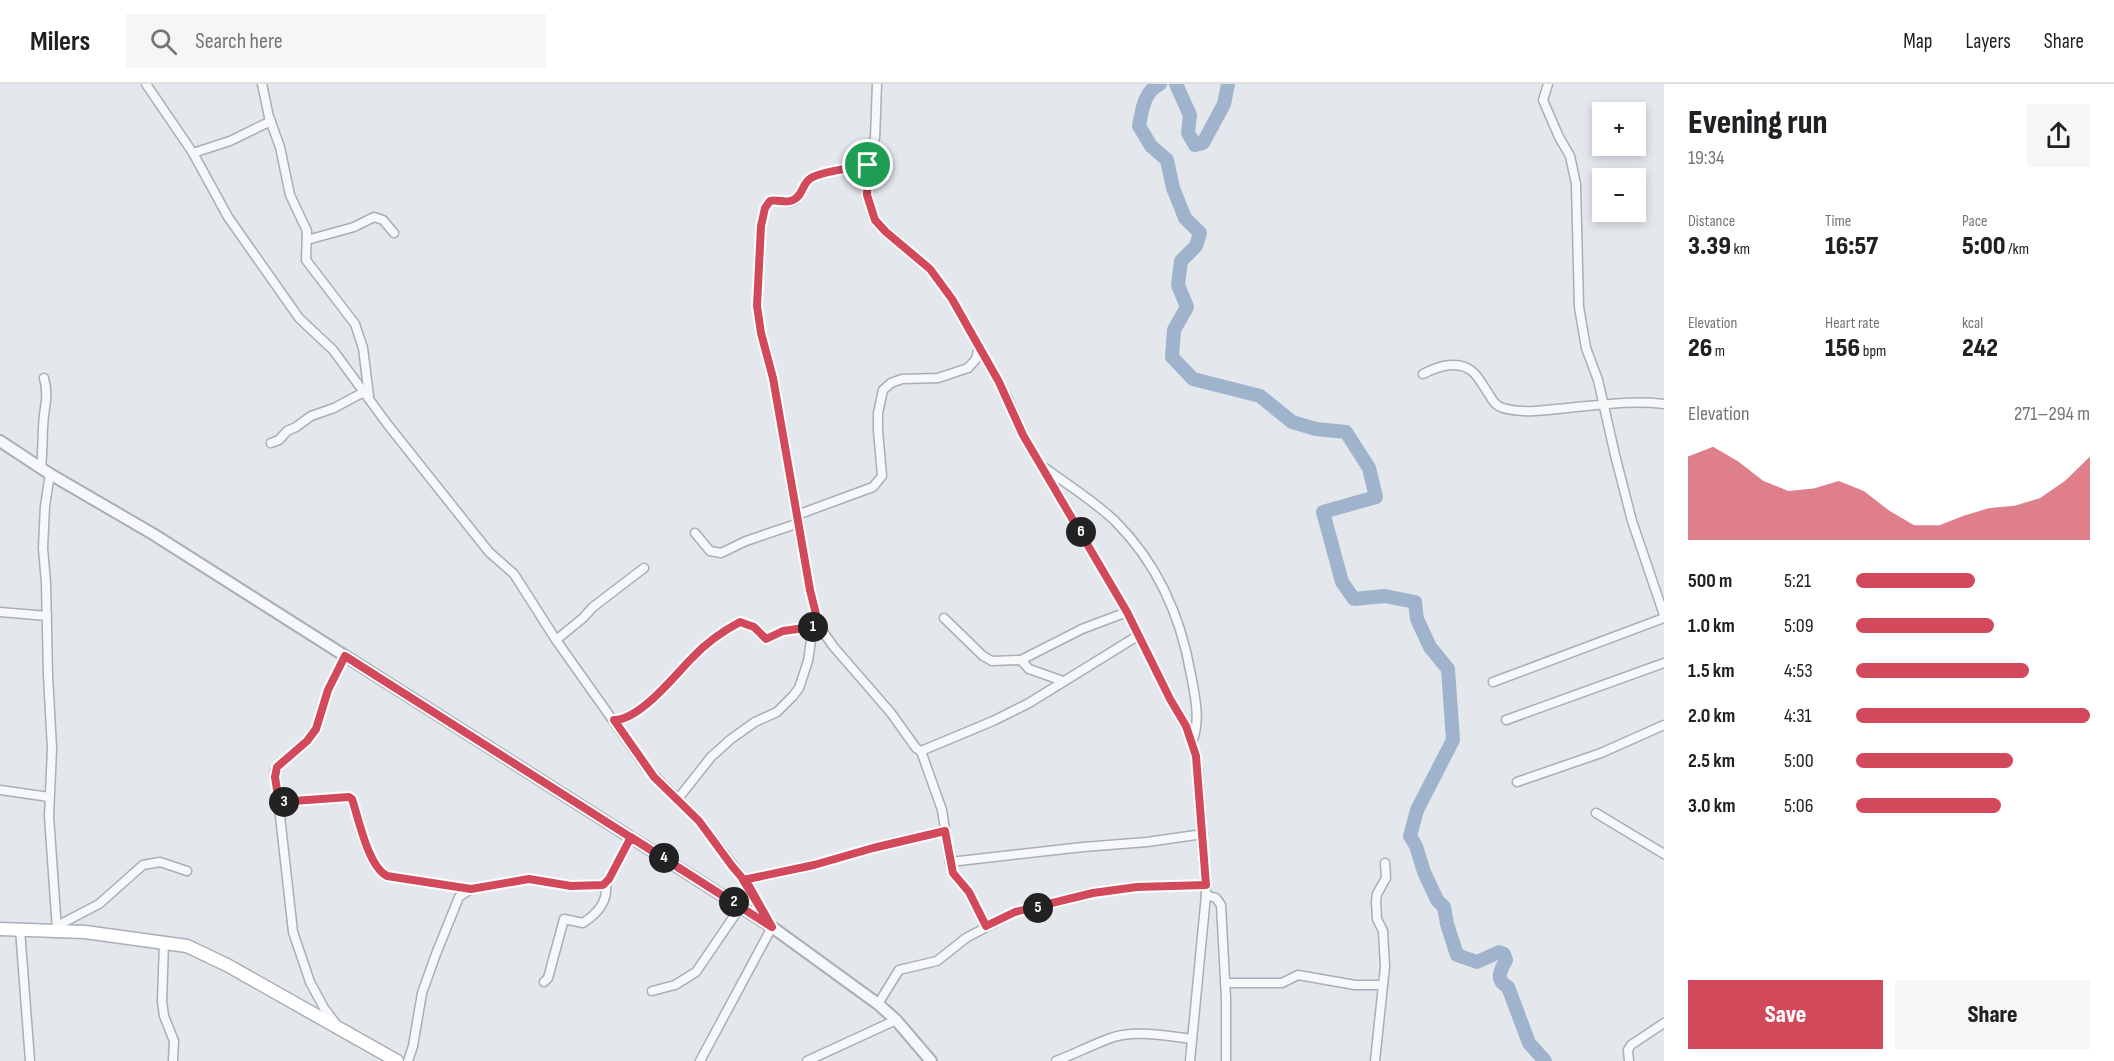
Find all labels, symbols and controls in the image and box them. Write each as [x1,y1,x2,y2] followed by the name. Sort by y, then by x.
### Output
[126,14,546,68] search box
[30,25,90,58] text: Milers
[147,25,180,58] icon: search
[195,28,283,55] text: Search here
[1903,29,1932,54] text: Map
[1965,29,2011,54] text: Layers
[2044,29,2084,54] text: Share
[1592,102,1646,222] map controls
[1592,102,1646,156] button: +
[1688,103,1828,143] text: Evening run
[2027,104,2090,167] button: share
[842,139,893,190] pin
[1688,146,1724,170] text: 19:34
[851,148,884,181] icon: arrive
[1592,168,1646,222] button: −
[1688,212,1735,231] text: Distance
[1825,212,1851,231] text: Time
[1962,212,1987,231] text: Pace
[1688,231,1731,262] text: 3.39
[1825,231,1878,262] text: 16:57
[1962,231,2006,262] text: 5:00
[1731,240,1750,259] text: km
[2006,240,2029,259] text: /km
[1688,314,1737,333] text: Elevation
[1825,314,1880,333] text: Heart rate
[1962,314,1983,333] text: kcal
[1688,333,1712,364] text: 26
[1825,333,1860,364] text: 156
[1962,333,1998,364] text: 242
[1712,342,1725,361] text: m
[1860,342,1886,361] text: bpm
[1688,402,1750,426] text: Elevation
[2014,402,2090,426] text: 271–294 m
[1066,517,1096,547] pin: 6
[1077,522,1085,541] text: 6
[1688,569,1732,593] text: 500 m
[1784,569,1811,593] text: 5:21
[798,612,828,642] pin: 1
[1688,614,1735,638] text: 1.0 km
[1784,614,1814,638] text: 5:09
[810,617,816,636] text: 1
[1688,659,1734,683] text: 1.5 km
[1784,659,1813,683] text: 4:53
[1688,704,1735,728] text: 2.0 km
[1784,704,1812,728] text: 4:31
[1688,749,1735,773] text: 2.5 km
[1784,749,1814,773] text: 5:00
[269,787,299,817] pin: 3
[280,792,288,811] text: 3
[1688,794,1735,818] text: 3.0 km
[1784,794,1813,818] text: 5:06
[649,843,679,873] pin: 4
[660,848,668,867] text: 4
[719,887,749,917] pin: 2
[730,892,738,911] text: 2
[1023,893,1053,923] pin: 5
[1034,898,1042,917] text: 5
[1688,980,1883,1049] button: Save
[1895,980,2090,1049] button: Share

